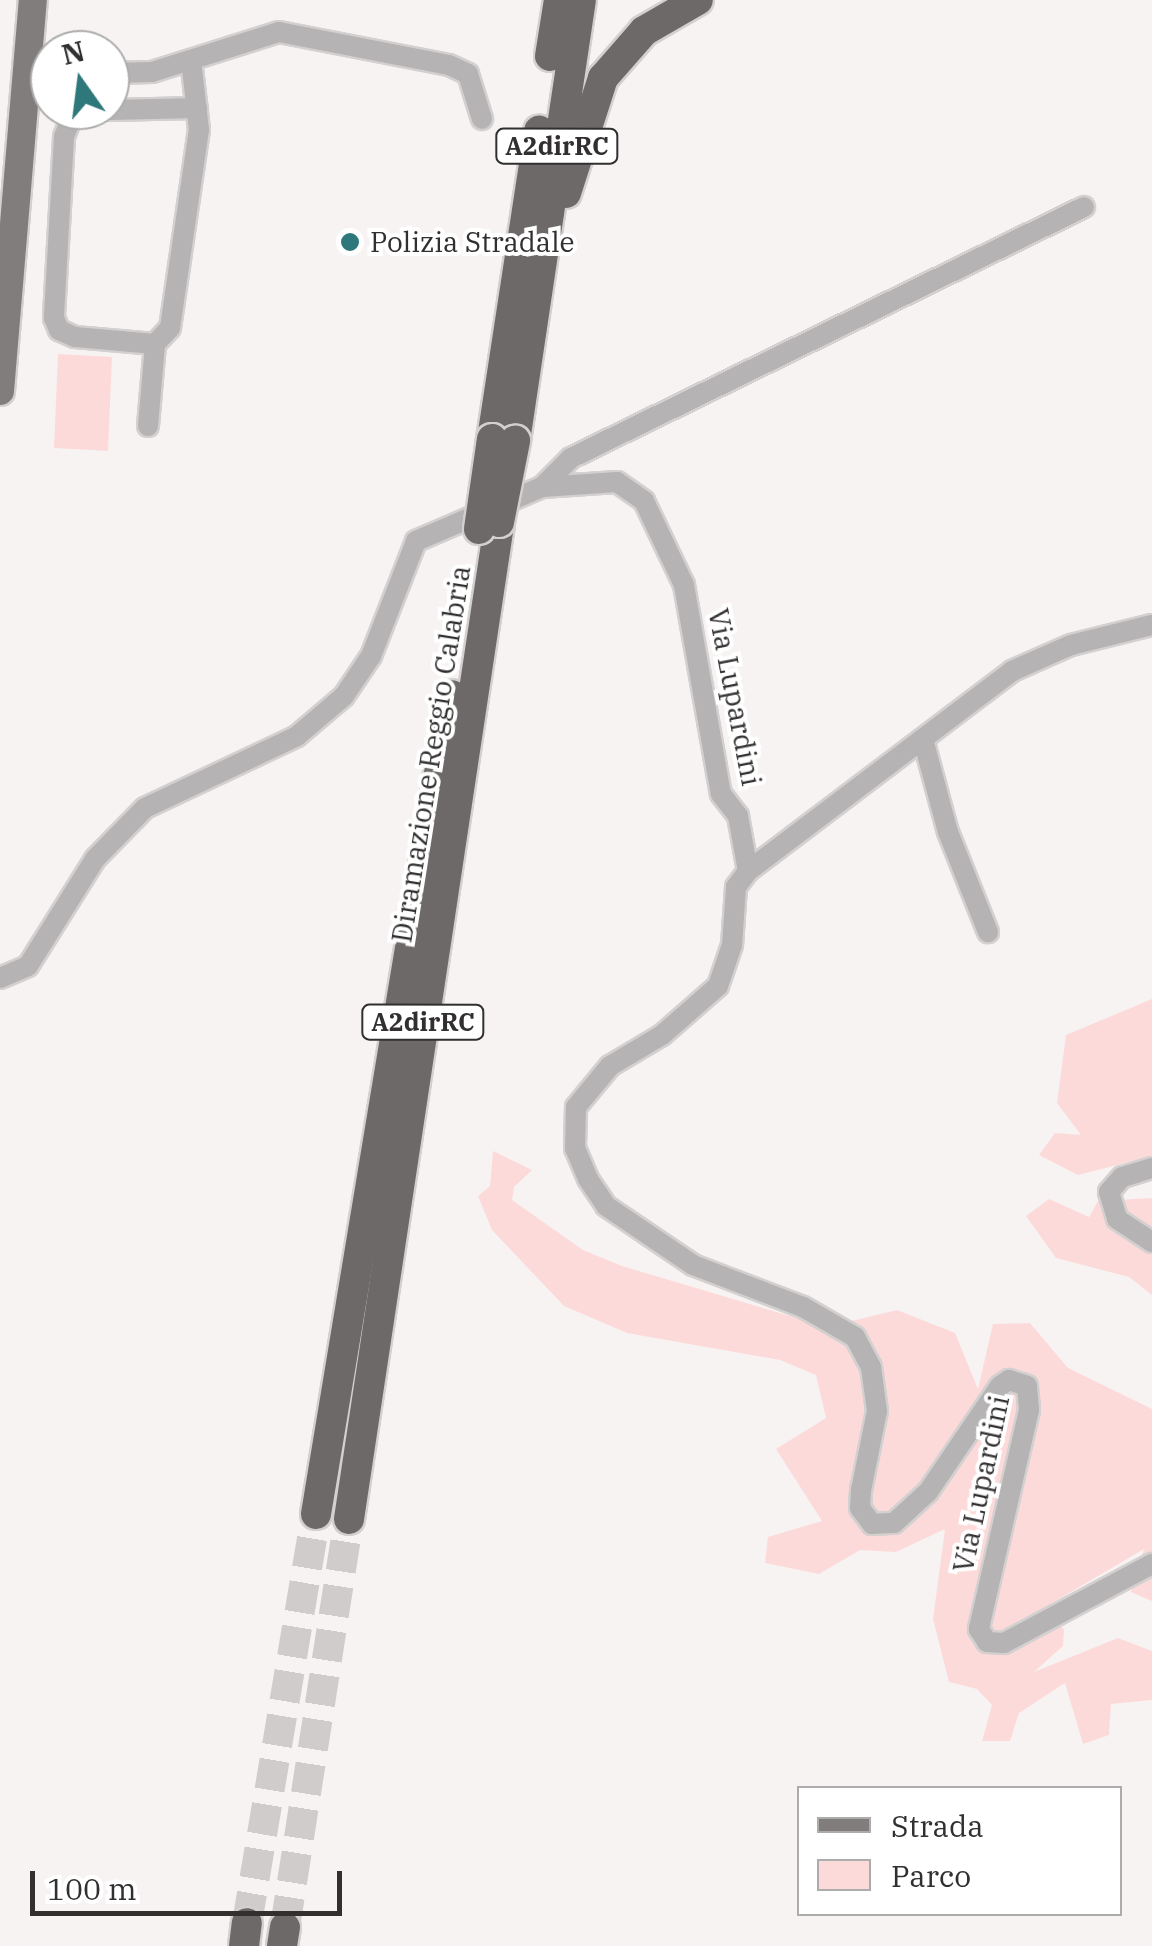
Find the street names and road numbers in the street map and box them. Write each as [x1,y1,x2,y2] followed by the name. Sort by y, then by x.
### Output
[494,126,620,166] road number: A2dirRC
[385,563,477,945] street label: Diramazione Reggio Calabria
[701,605,769,789] street label: Via Lupardini
[360,1002,486,1042] road number: A2dirRC
[946,1392,1016,1576] street label: Via Lupardini

